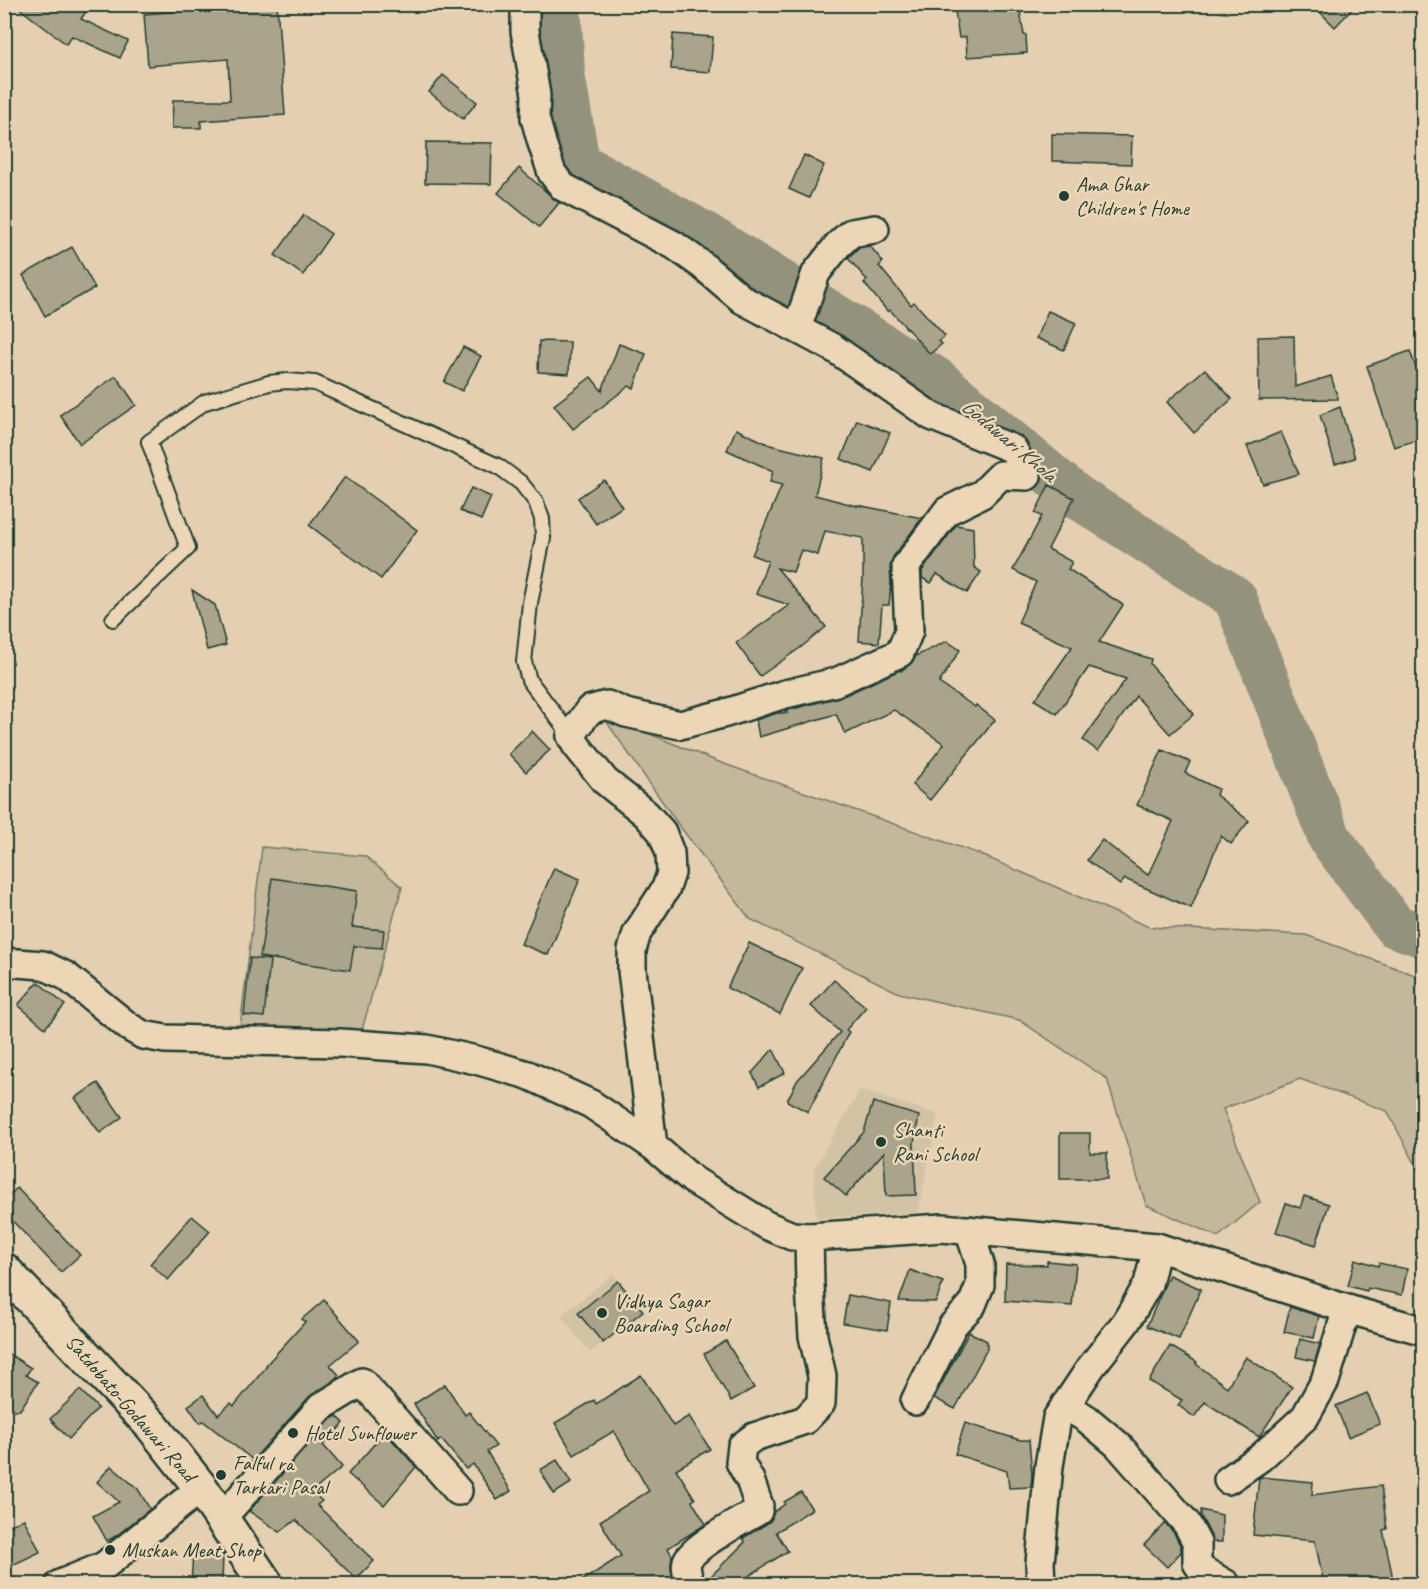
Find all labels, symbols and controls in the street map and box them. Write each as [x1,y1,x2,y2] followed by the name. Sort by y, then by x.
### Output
[1076,171,1190,221] place label: Ama Ghar Children's Home
[1057,189,1071,203] marker: Ama Ghar Children's Home
[956,392,1065,490] water label: Godawari Khola
[893,1117,981,1167] place label: Shanti Rani School
[874,1135,888,1149] marker: Shanti Rani School
[614,1288,731,1338] place label: Vidhya Sagar Boarding School
[595,1306,609,1320] marker: Vidhya Sagar Boarding School
[60,1329,204,1490] street label: Satdobato-Godawari Road
[305,1420,418,1446] place label: Hotel Sunflower
[286,1426,300,1440] marker: Hotel Sunflower
[233,1450,331,1500] place label: Falful ra Tarkari Pasal
[214,1468,228,1482] marker: Falful ra Tarkari Pasal
[122,1537,263,1563] place label: Muskan Meat Shop
[103,1543,117,1557] marker: Muskan Meat Shop

